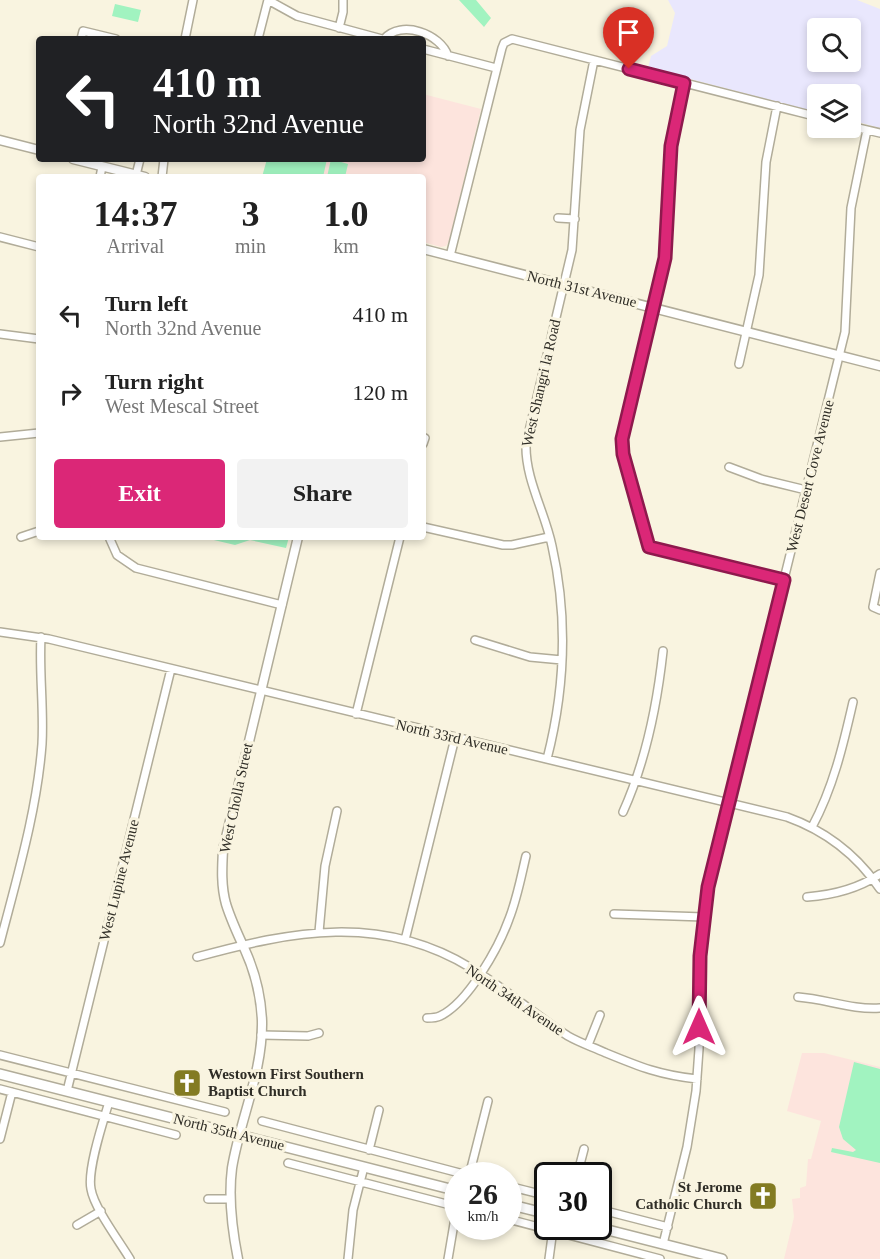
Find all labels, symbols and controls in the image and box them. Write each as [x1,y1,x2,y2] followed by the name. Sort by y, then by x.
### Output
[603,7,654,69] pin
[612,16,645,49] icon: arrive
[807,18,861,138] map controls
[807,18,861,72] button: search
[54,60,132,138] icon: left
[153,60,262,106] text: 410 m
[807,84,861,138] button: layers
[153,109,364,139] text: North 32nd Avenue
[93,194,177,234] text: 14:37
[242,194,260,234] text: 3
[324,194,369,234] text: 1.0
[107,235,164,257] text: Arrival
[235,235,266,257] text: min
[333,235,359,257] text: km
[526,268,639,310] street label: North 31st Avenue
[105,291,188,316] text: Turn left
[54,299,87,332] icon: left
[352,302,408,327] text: 410 m
[105,317,261,339] text: North 32nd Avenue
[519,317,564,448] street label: West Shangri la Road
[105,369,204,394] text: Turn right
[54,377,87,410] icon: right
[352,380,408,405] text: 120 m
[105,395,259,417] text: West Mescal Street
[783,398,837,554] street label: West Desert Cove Avenue
[54,459,225,528] button: Exit
[237,459,408,528] button: Share
[394,716,510,758] street label: North 33rd Avenue
[217,741,256,854] street label: West Cholla Street
[96,817,142,942] street label: West Lupine Avenue
[463,962,567,1039] street label: North 34th Avenue
[667,995,731,1059] position arrow
[208,1066,364,1099] place label: Westown First Southern Baptist Church
[171,1067,203,1099] church icon: Westown First Southern Baptist Church
[172,1110,287,1154] street label: North 35th Avenue
[534,1162,612,1240] speed limit sign: 30
[468,1177,498,1210] text: 26
[635,1179,743,1212] place label: St Jerome Catholic Church
[747,1180,779,1212] church icon: St Jerome Catholic Church
[468,1208,498,1224] text: km/h

